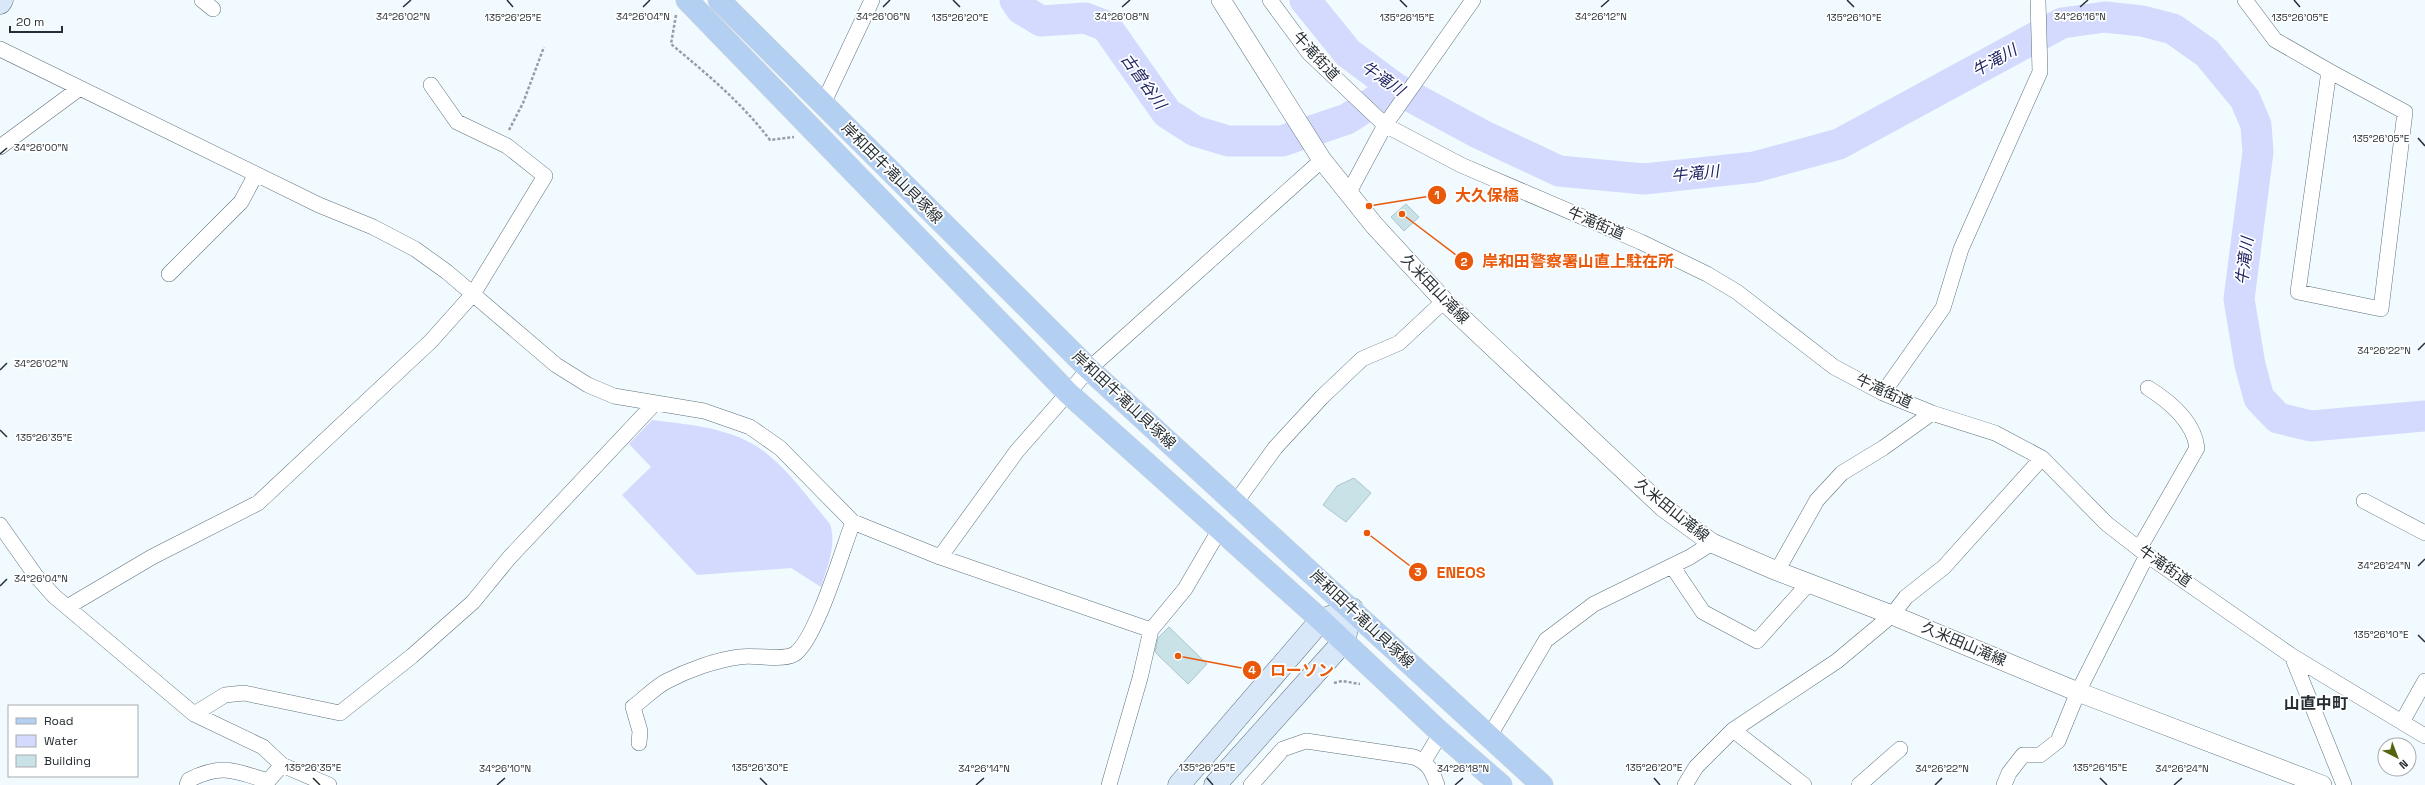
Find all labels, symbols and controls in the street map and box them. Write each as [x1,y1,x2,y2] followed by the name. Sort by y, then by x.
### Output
[10,8,62,34] scale bar
[376,10,430,23] text: 34°26'02"N
[616,10,670,23] text: 34°26'04"N
[856,10,910,23] text: 34°26'06"N
[1095,10,1149,23] text: 34°26'08"N
[1575,10,1627,23] text: 34°26'12"N
[2054,10,2106,23] text: 34°26'16"N
[485,11,542,24] text: 135°26'25"E
[932,11,989,24] text: 135°26'20"E
[1380,11,1435,24] text: 135°26'15"E
[1826,11,1882,24] text: 135°26'10"E
[2272,11,2329,24] text: 135°26'05"E
[16,14,44,30] text: 20 m
[1289,27,1344,84] street label: 牛滝街道
[1968,39,2022,81] water label: 牛滝川
[1116,49,1172,115] water label: 古曽谷川
[1357,56,1410,102] water label: 牛滝川
[838,118,947,227] street label: 岸和田牛滝山貝塚線
[2353,132,2410,145] text: 135°26'05"E
[14,141,68,154] text: 34°26'00"N
[1670,160,1722,186] water label: 牛滝川
[1427,181,1527,209] callout: 大久保橋
[1455,185,1519,206] text: 大久保橋
[1434,187,1440,203] text: 1
[1565,202,1628,243] street label: 牛滝街道
[2231,234,2258,286] water label: 牛滝川
[1454,247,1682,275] callout: 岸和田警察署山直上駐在所
[1397,250,1473,328] street label: 久米田山滝線
[1482,251,1674,272] text: 岸和田警察署山直上駐在所
[1460,254,1468,270] text: 2
[2357,344,2411,357] text: 34°26'22"N
[1068,347,1180,453] street label: 岸和田牛滝山貝塚線
[14,357,68,370] text: 34°26'02"N
[1853,369,1915,412] street label: 牛滝街道
[16,431,73,444] text: 135°26'35"E
[1631,474,1713,545] street label: 久米田山滝線
[2135,541,2195,591] street label: 牛滝街道
[1408,558,1493,586] callout: ENEOS
[2357,559,2411,572] text: 34°26'24"N
[1437,562,1486,583] text: ENEOS
[1414,564,1422,580] text: 3
[1306,566,1418,672] street label: 岸和田牛滝山貝塚線
[14,572,68,585] text: 34°26'04"N
[1919,617,2009,670] street label: 久米田山滝線
[2353,628,2409,641] text: 135°26'10"E
[1242,656,1342,684] callout: ローソン
[1270,660,1334,681] text: ローソン
[1248,662,1256,678] text: 4
[2284,693,2348,714] district label: 山直中町
[8,705,138,777] legend
[44,713,73,729] text: Road
[44,733,78,749] text: Water
[2377,737,2417,777] north arrow
[44,753,91,769] text: Building
[2396,757,2411,772] text: N
[285,761,342,774] text: 135°26'35"E
[731,761,789,774] text: 135°26'30"E
[1179,761,1236,774] text: 135°26'25"E
[1626,761,1683,774] text: 135°26'20"E
[2073,761,2128,774] text: 135°26'15"E
[479,762,531,775] text: 34°26'10"N
[958,762,1010,775] text: 34°26'14"N
[1437,762,1489,775] text: 34°26'18"N
[1915,762,1969,775] text: 34°26'22"N
[2155,762,2209,775] text: 34°26'24"N

